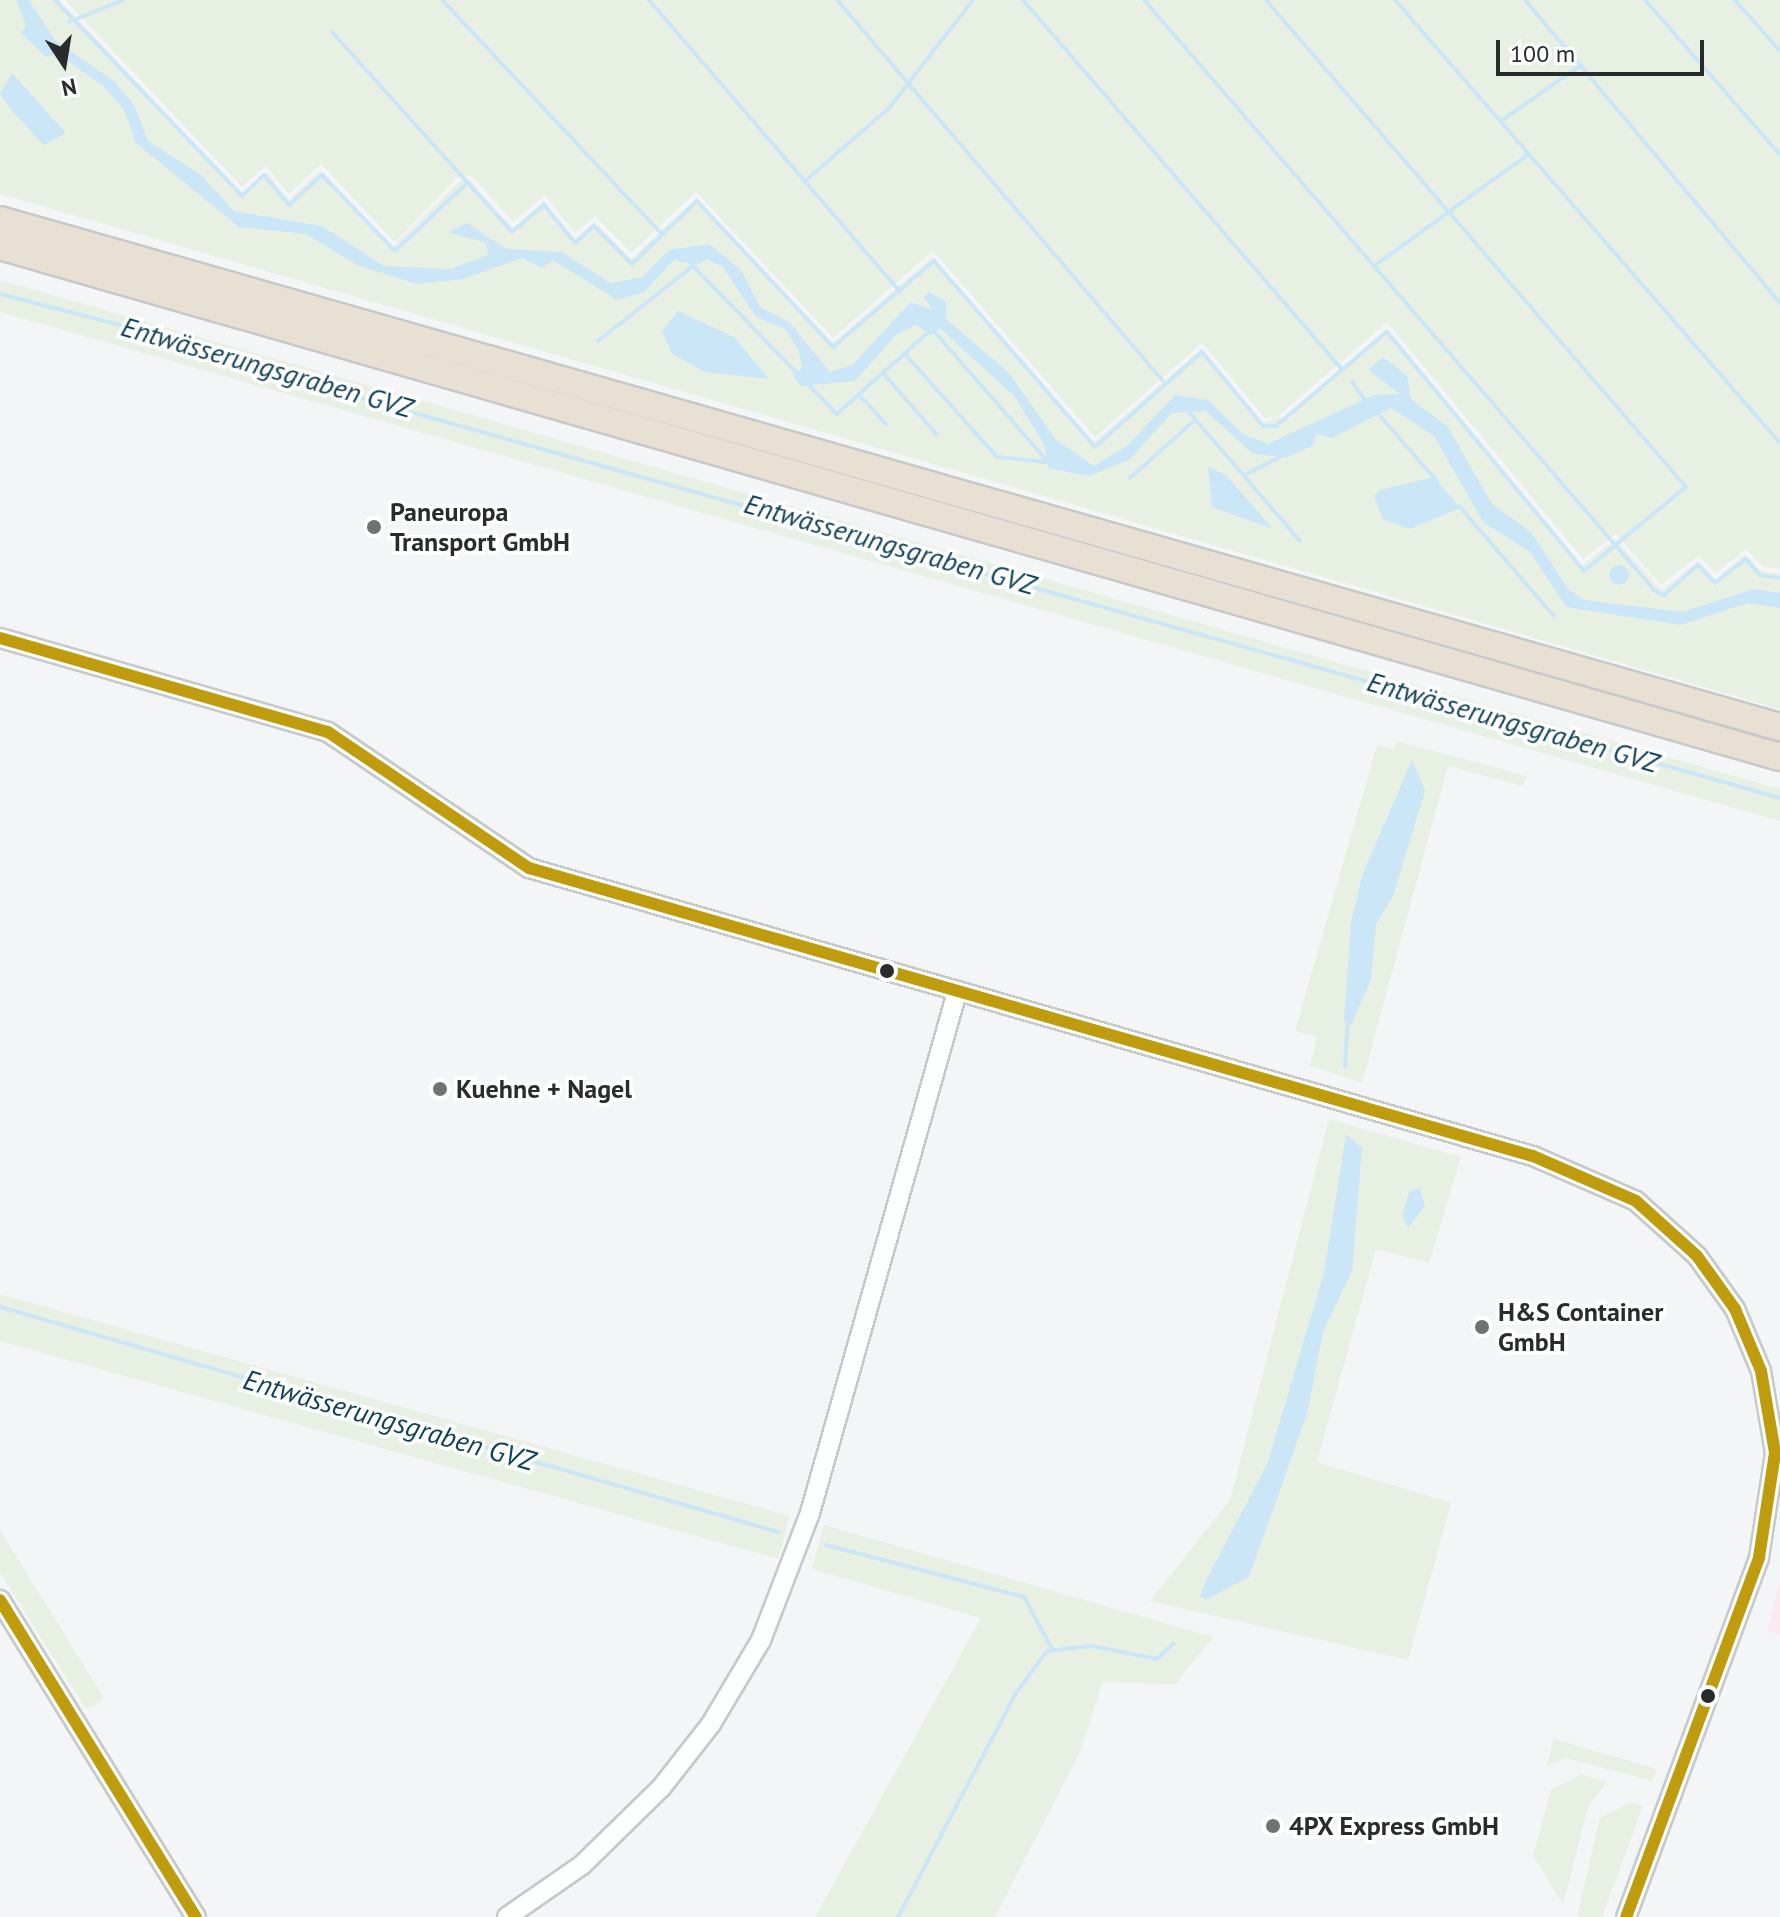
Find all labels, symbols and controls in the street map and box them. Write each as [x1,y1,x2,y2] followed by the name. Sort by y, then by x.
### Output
[24,24,104,104] north arrow
[1500,24,1708,74] scale bar
[1510,38,1575,69] text: 100 m
[59,72,79,103] text: N
[117,309,417,425] water label: Entwässerungsgraben GVZ
[740,486,1040,602] water label: Entwässerungsgraben GVZ
[390,496,570,558] place label: Paneuropa Transport GmbH
[365,518,383,536] marker: Paneuropa Transport GmbH
[1363,664,1663,780] water label: Entwässerungsgraben GVZ
[879,963,895,979] unlabelled marker
[456,1073,632,1105] place label: Kuehne + Nagel
[431,1080,449,1098] marker: Kuehne + Nagel
[1498,1296,1664,1358] place label: H&S Container GmbH
[1473,1318,1491,1336] marker: H&S Container GmbH
[239,1362,539,1478] water label: Entwässerungsgraben GVZ
[1700,1688,1716,1704] unlabelled marker
[1289,1810,1500,1842] place label: 4PX Express GmbH
[1264,1817,1282,1835] marker: 4PX Express GmbH

